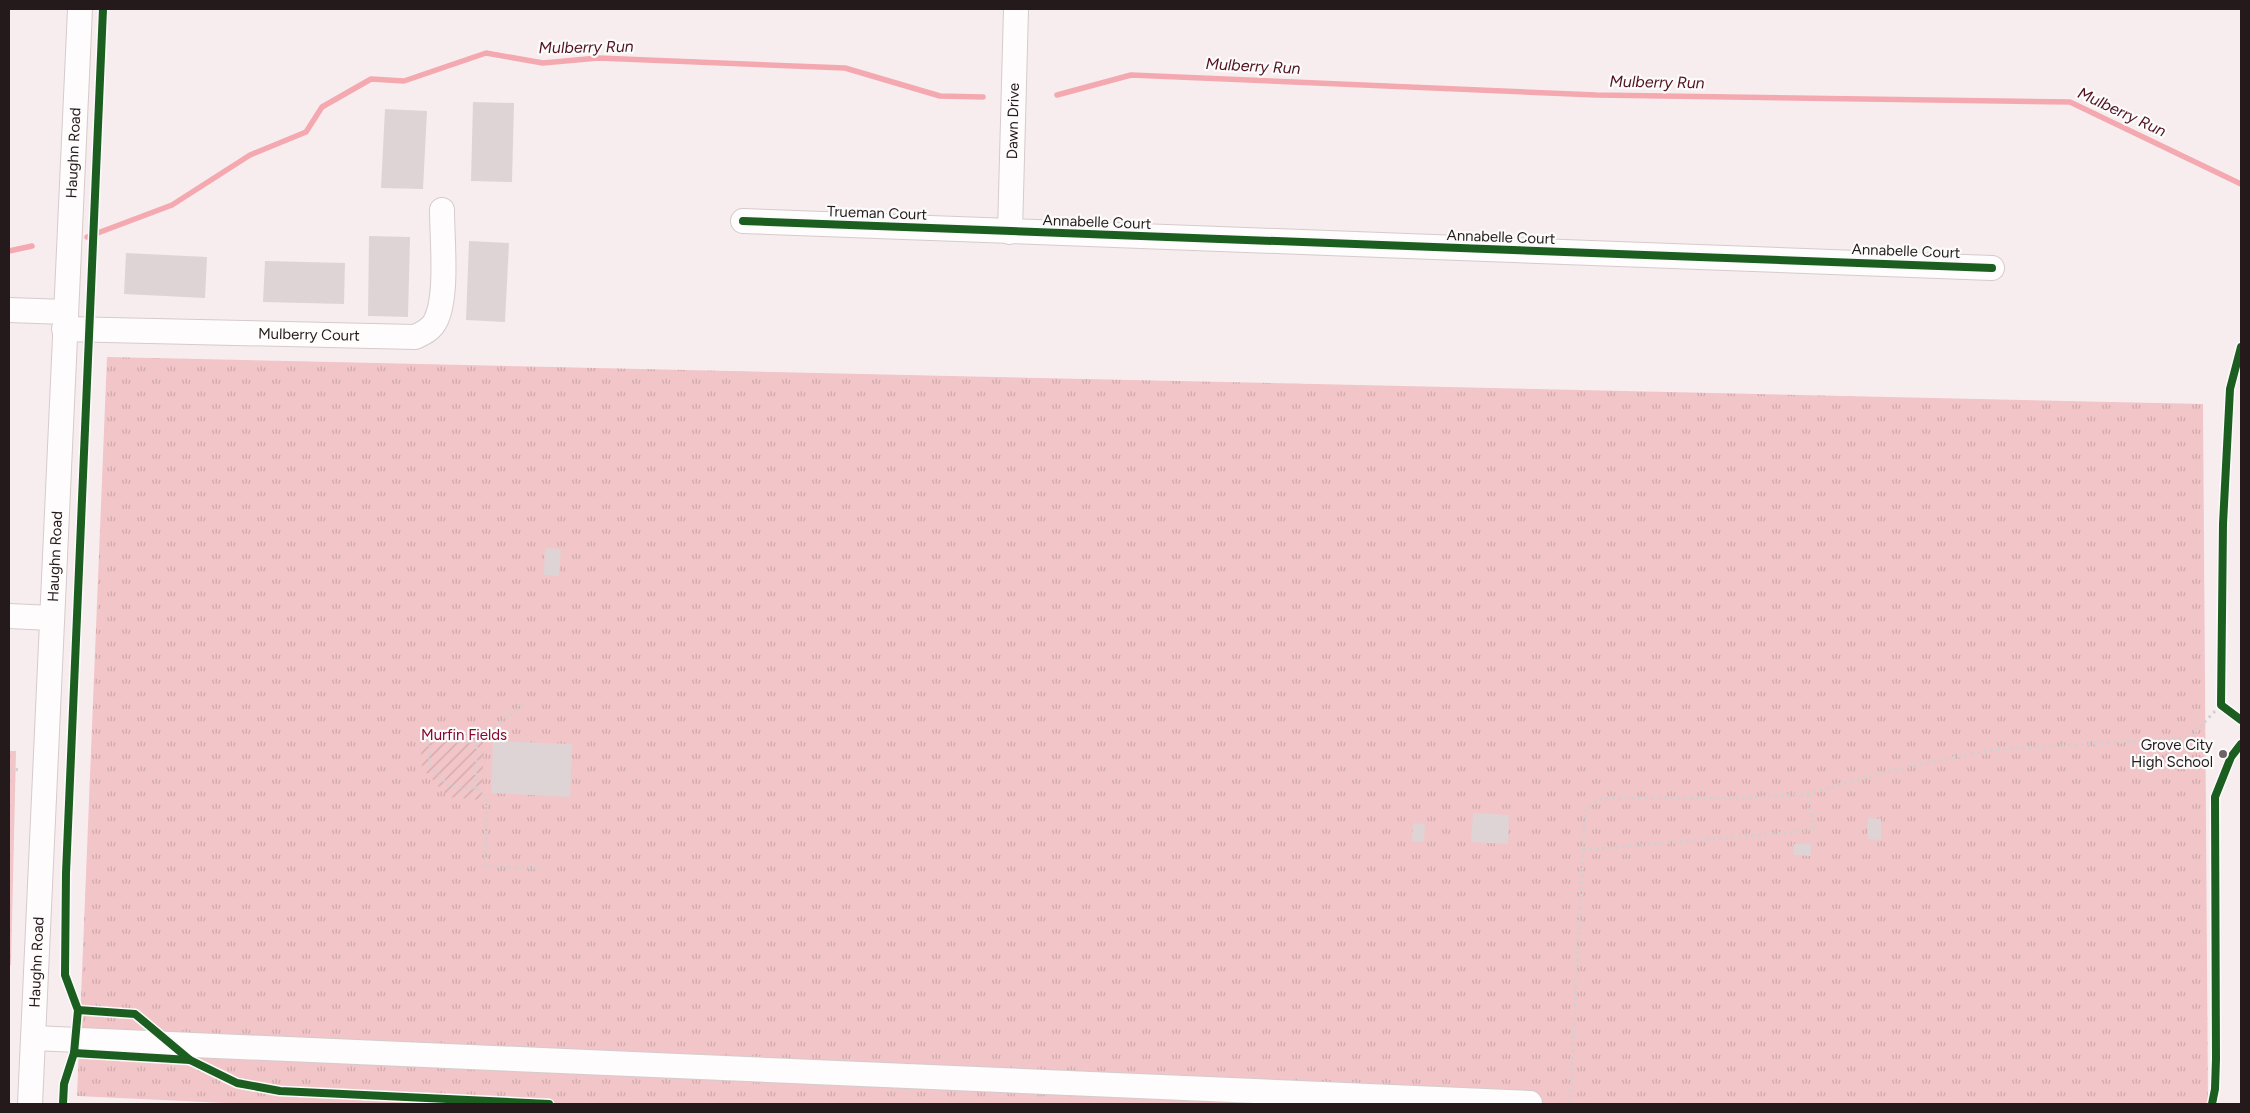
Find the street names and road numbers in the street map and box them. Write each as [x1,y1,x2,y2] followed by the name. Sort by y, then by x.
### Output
[1003,83,1023,160] street label: Dawn Drive
[62,107,84,199] street label: Haughn Road
[827,202,928,224] street label: Trueman Court
[1042,211,1152,233] street label: Annabelle Court
[1446,226,1556,248] street label: Annabelle Court
[1851,240,1961,262] street label: Annabelle Court
[258,324,360,345] street label: Mulberry Court
[44,511,66,602] street label: Haughn Road
[25,916,48,1008] street label: Haughn Road

